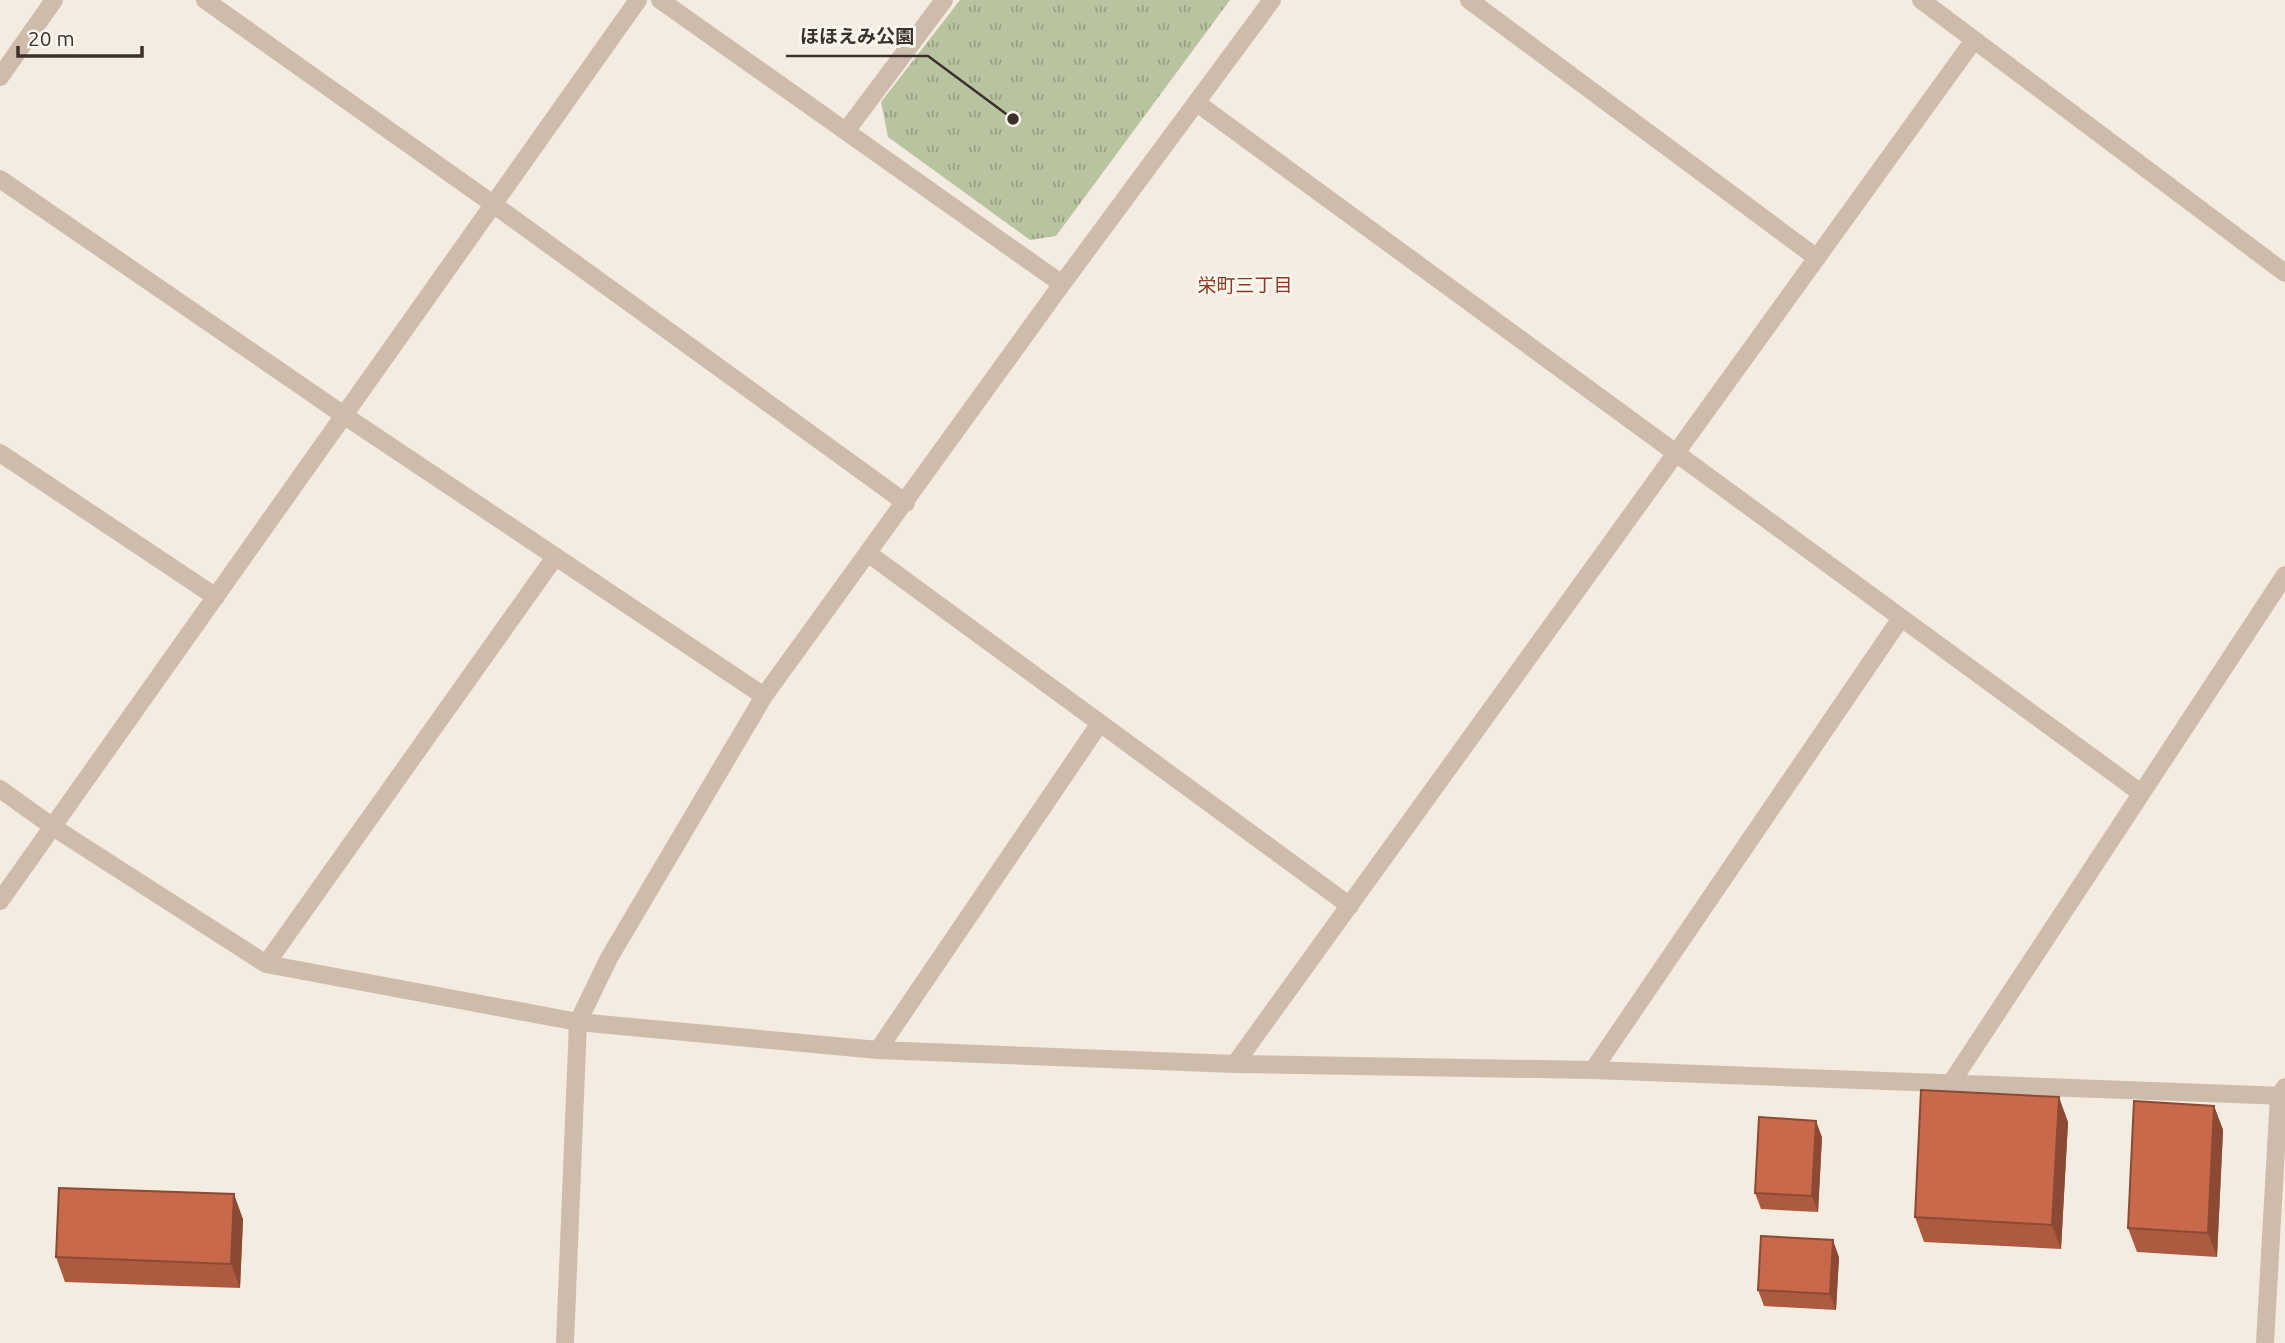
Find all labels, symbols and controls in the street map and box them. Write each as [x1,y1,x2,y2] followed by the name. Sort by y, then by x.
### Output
[18,14,142,58] scale bar
[786,16,928,56] callout: ほほえみ公園
[800,25,914,47] text: ほほえみ公園
[28,26,75,50] text: 20 m
[1197,274,1293,296] district label: 栄町三丁目

